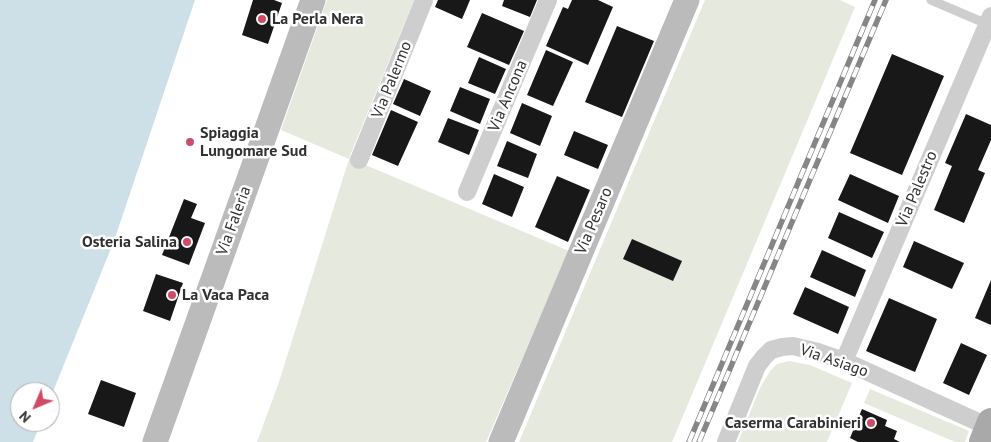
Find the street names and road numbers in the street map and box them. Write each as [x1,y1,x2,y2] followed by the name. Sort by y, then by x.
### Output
[368,39,416,121] street label: Via Palermo
[484,57,532,135] street label: Via Ancona
[892,148,942,230] street label: Via Palestro
[213,184,255,258] street label: Via Faleria
[571,185,617,257] street label: Via Pesaro
[797,340,871,382] street label: Via Asiago

